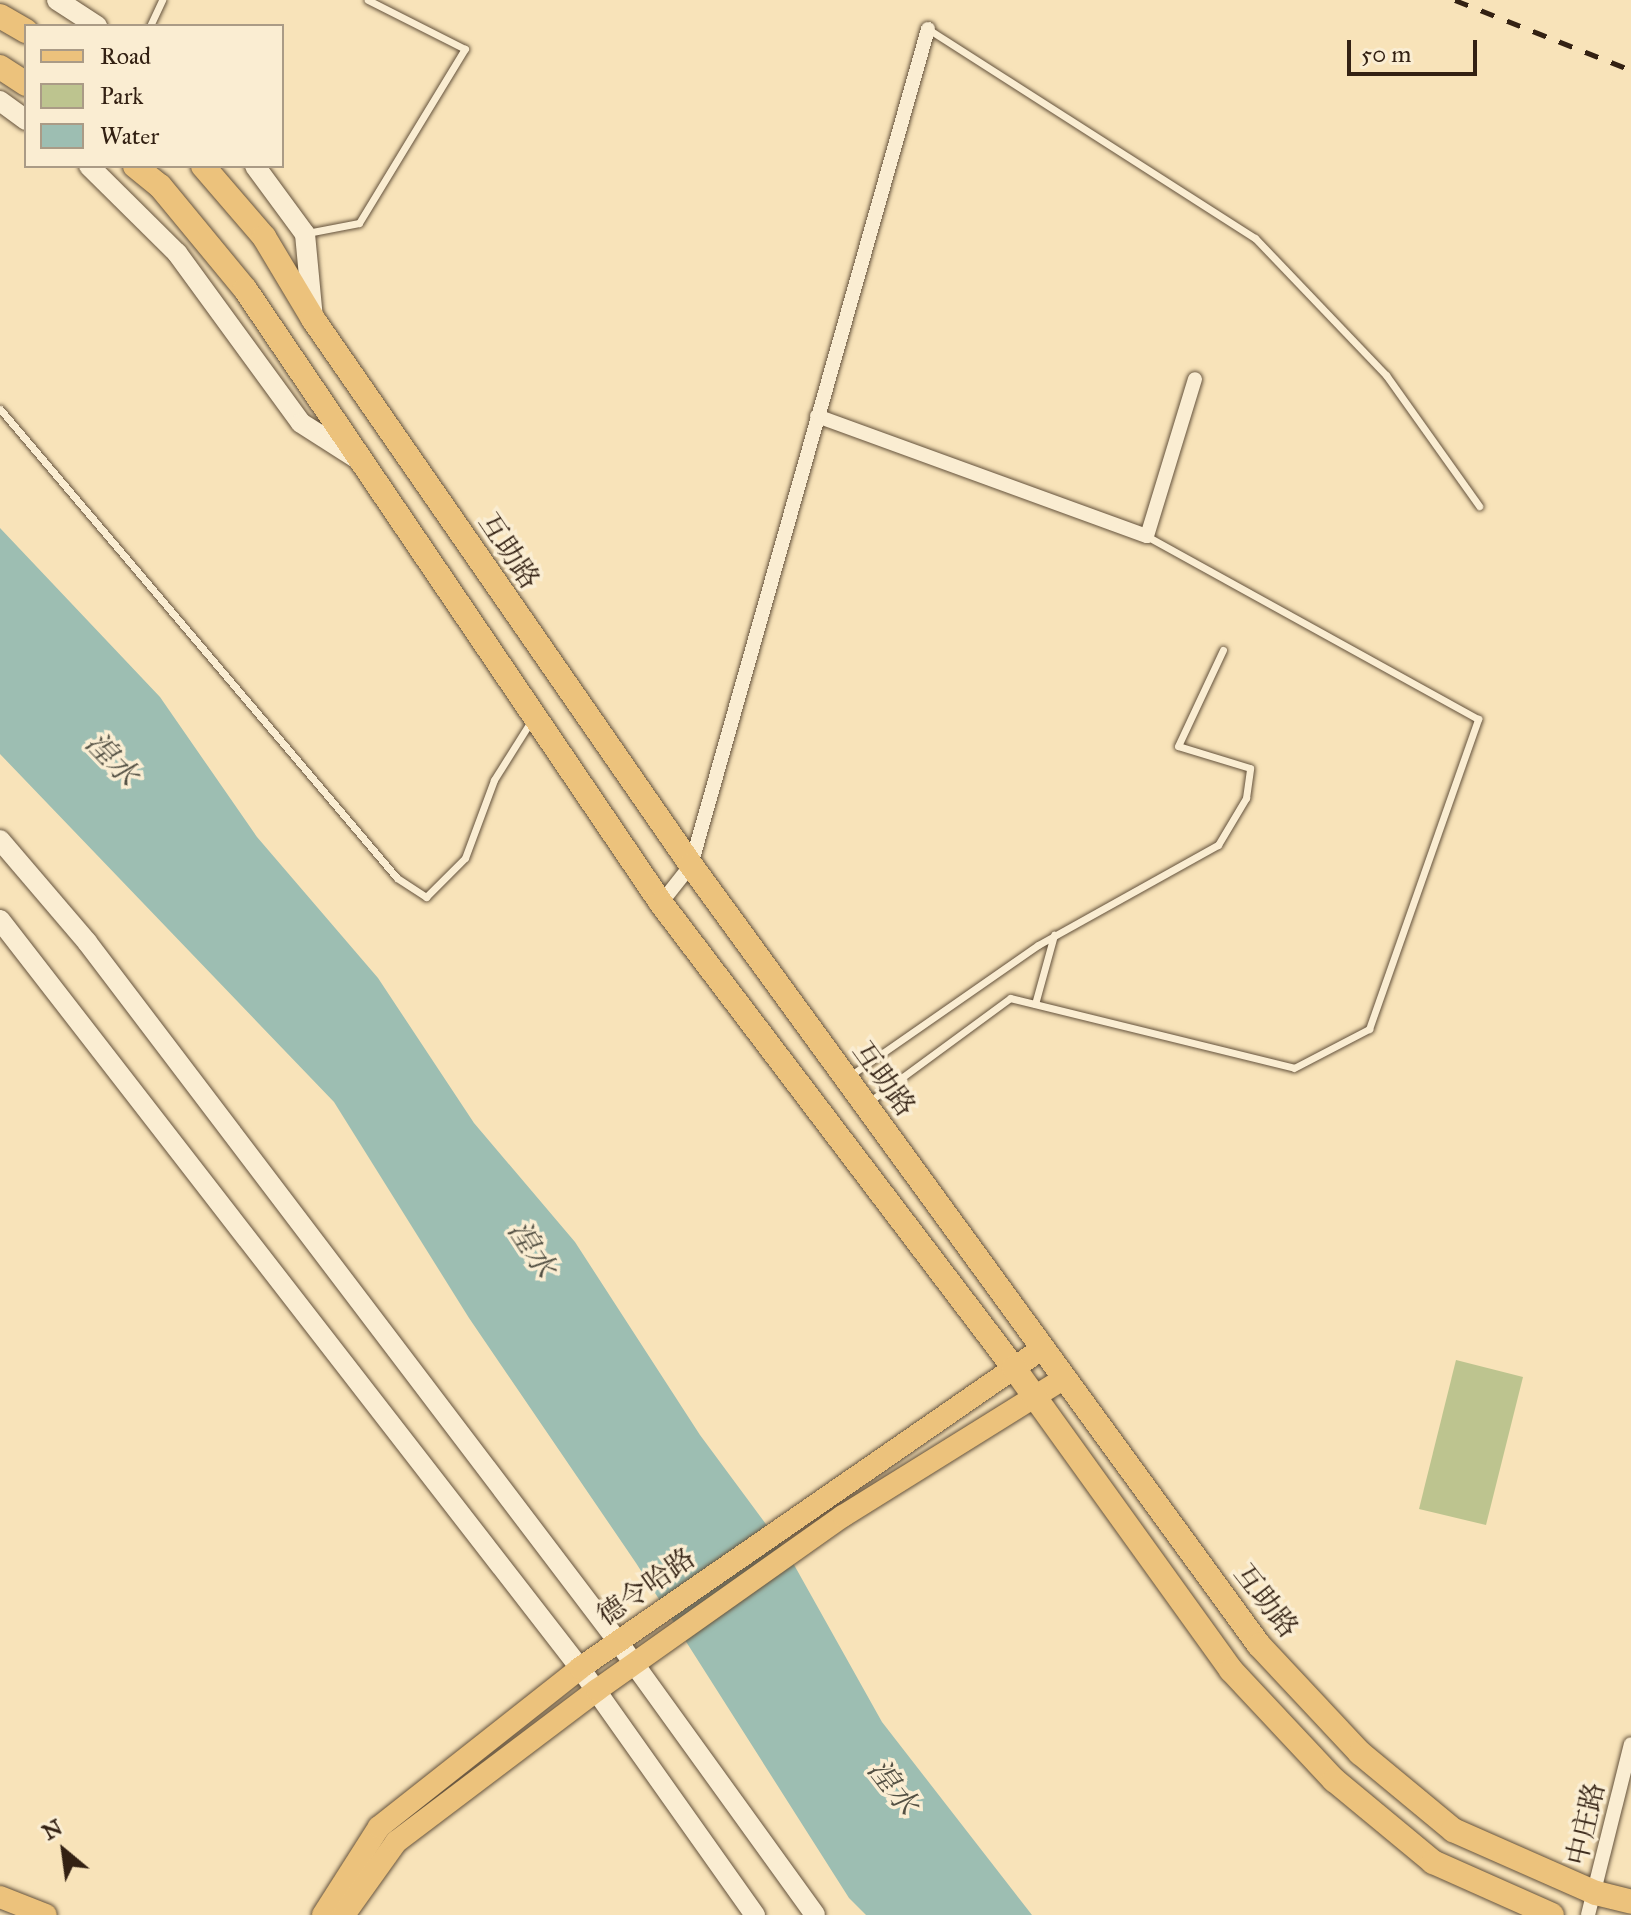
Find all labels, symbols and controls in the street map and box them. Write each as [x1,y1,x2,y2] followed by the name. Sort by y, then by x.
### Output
[24,24,284,168] legend
[1351,24,1481,74] scale bar
[1361,39,1411,69] text: 50 m
[100,41,151,71] text: Road
[100,81,143,111] text: Park
[100,121,159,151] text: Water
[472,507,546,595] street label: 互助路
[78,725,146,793] water label: 湟水
[846,1035,922,1123] street label: 互助路
[501,1214,563,1284] water label: 湟水
[590,1541,702,1633] street label: 德令哈路
[1227,1558,1305,1644] street label: 互助路
[860,1752,926,1822] water label: 湟水
[1560,1779,1612,1869] street label: 中庄路
[24,1811,104,1891] north arrow
[37,1813,67,1846] text: N

